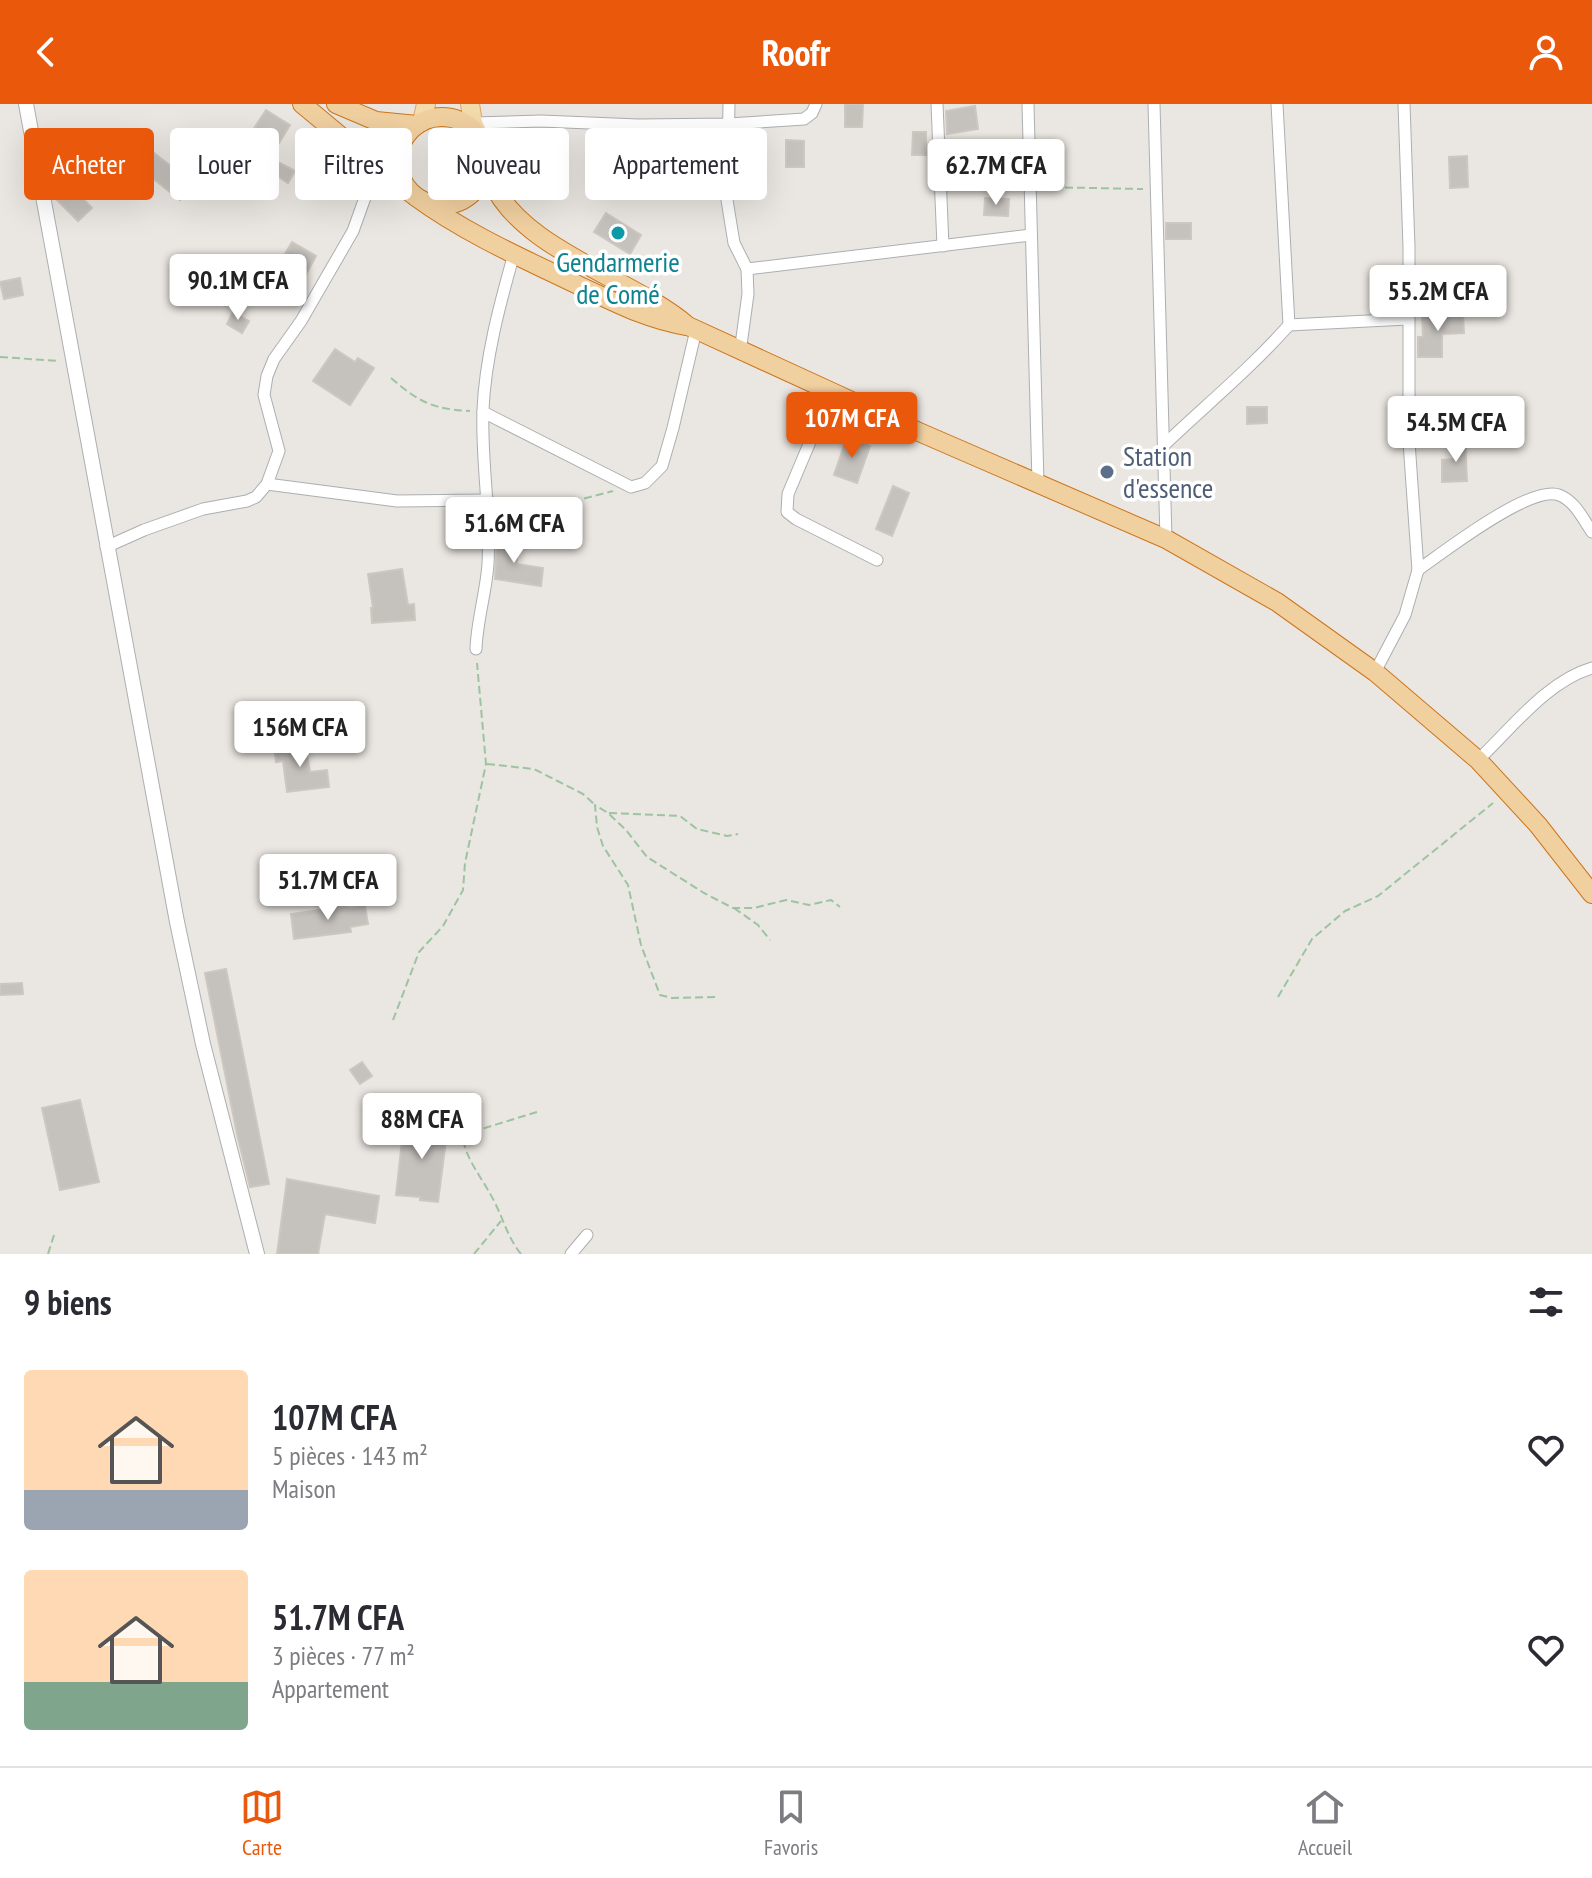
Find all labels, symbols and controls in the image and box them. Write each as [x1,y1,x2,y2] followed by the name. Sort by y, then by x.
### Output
[762,29,830,76] text: Roofr
[24,30,68,74] icon: back
[1524,30,1568,74] icon: person
[24,128,154,200] chip: Acheter
[170,128,279,200] chip: Louer
[295,128,412,200] chip: Filtres
[428,128,569,200] chip: Nouveau
[585,128,767,200] chip: Appartement
[904,139,1088,207] pin: 62.7M CFA
[946,148,1046,181] text: 62.7M CFA
[609,224,627,242] marker: Gendarmerie de Comé
[556,243,680,312] place label: Gendarmerie de Comé
[146,254,330,322] pin: 90.1M CFA
[188,263,288,296] text: 90.1M CFA
[1346,265,1530,333] pin: 55.2M CFA
[1388,274,1488,307] text: 55.2M CFA
[769,392,935,460] pin: 107M CFA
[1364,396,1548,464] pin: 54.5M CFA
[804,401,900,434] text: 107M CFA
[1406,405,1506,438] text: 54.5M CFA
[1123,437,1213,506] place label: Station d'essence
[1098,463,1116,481] marker: Station d'essence
[422,497,606,565] pin: 51.6M CFA
[464,506,564,539] text: 51.6M CFA
[217,701,383,769] pin: 156M CFA
[252,710,348,743] text: 156M CFA
[236,854,420,922] pin: 51.7M CFA
[278,863,378,896] text: 51.7M CFA
[348,1093,496,1161] pin: 88M CFA
[381,1102,463,1135] text: 88M CFA
[24,1280,112,1324] text: 9 biens
[1524,1280,1568,1324] icon: filters
[272,1395,397,1439] text: 107M CFA
[88,1402,184,1498] icon: home
[1524,1428,1568,1472] icon: heart
[272,1439,428,1472] text: 5 pièces · 143 m²
[272,1472,336,1505] text: Maison
[272,1595,404,1639] text: 51.7M CFA
[88,1602,184,1698] icon: home
[1524,1628,1568,1672] icon: heart
[272,1639,415,1672] text: 3 pièces · 77 m²
[272,1672,389,1705] text: Appartement
[240,1785,284,1861] tab: Carte
[764,1785,818,1861] tab: Favoris
[1298,1785,1352,1861] tab: Accueil

